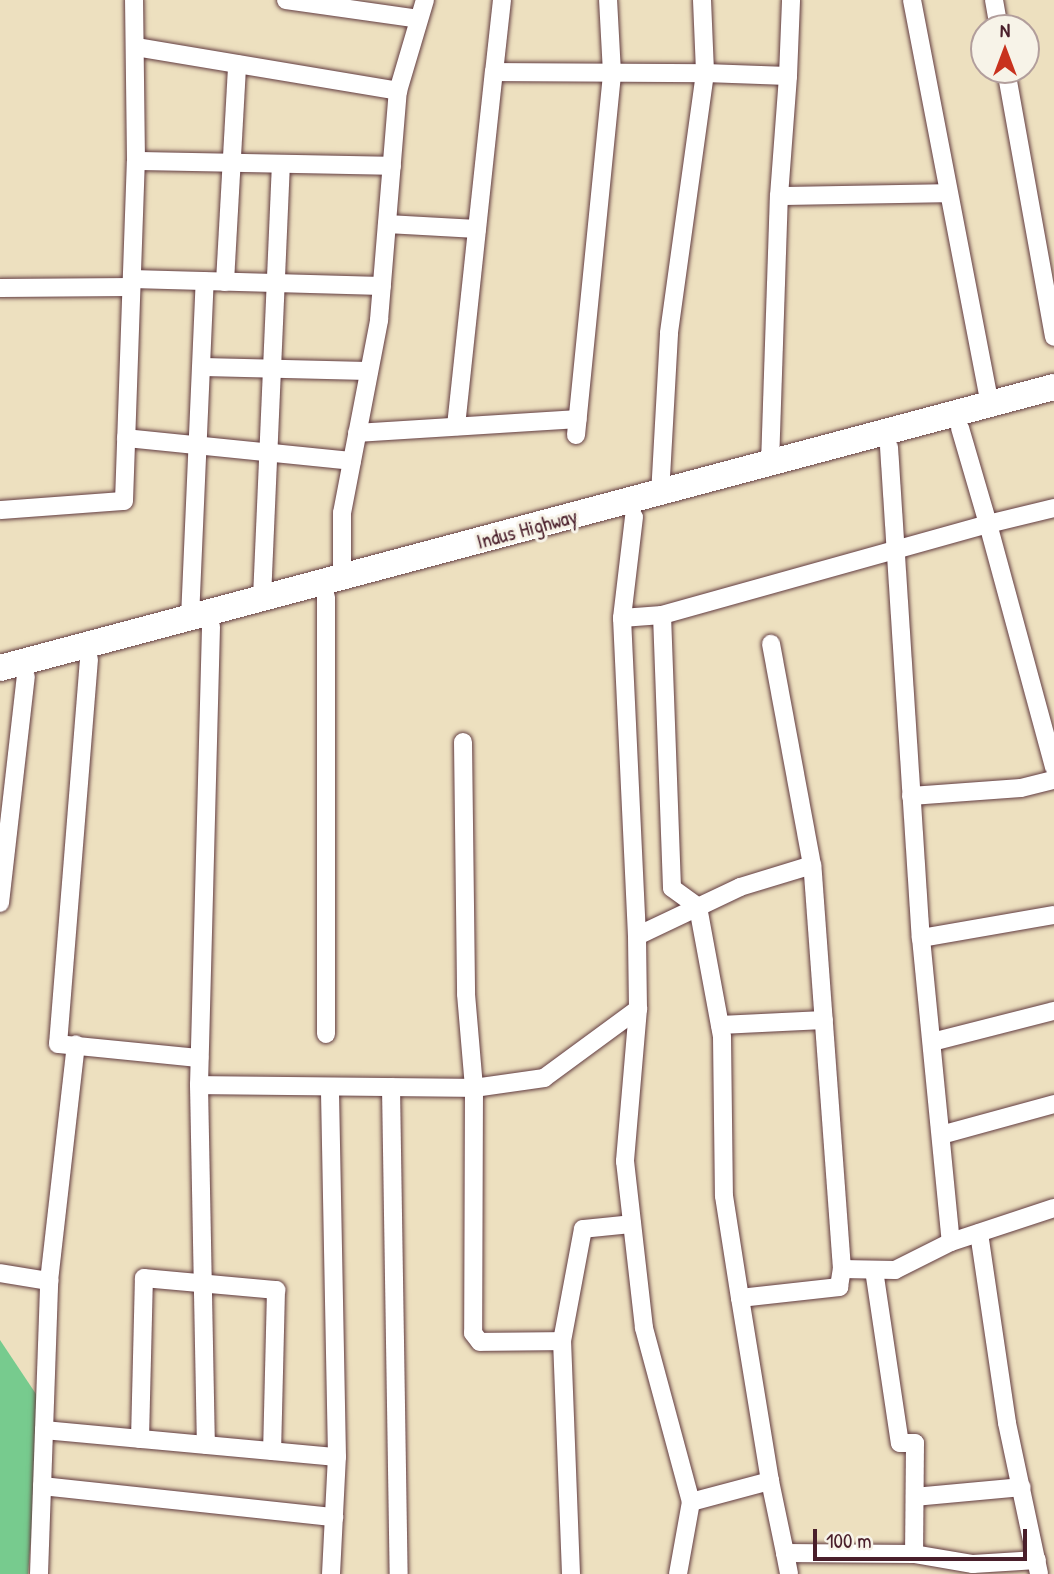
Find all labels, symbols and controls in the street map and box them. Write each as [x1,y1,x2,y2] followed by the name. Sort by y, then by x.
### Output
[970,14,1040,84] north arrow
[1000,17,1010,43] text: N
[474,503,580,555] street label: Indus Highway
[816,1514,1030,1558] scale bar
[826,1526,872,1555] text: 100 m

